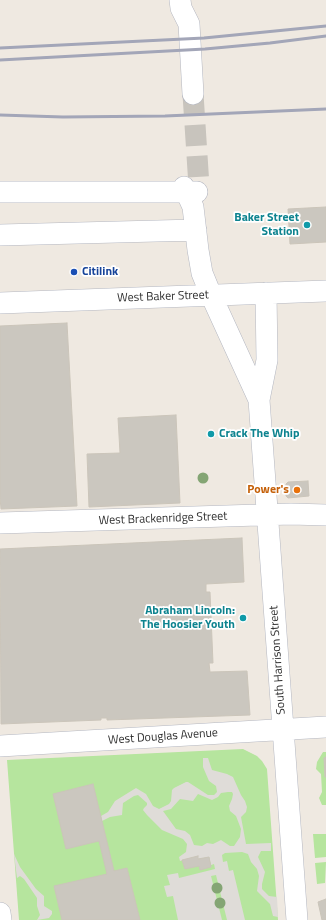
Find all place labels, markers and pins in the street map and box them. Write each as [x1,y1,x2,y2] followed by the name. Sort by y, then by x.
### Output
[234,211,299,239] place label: Baker Street Station
[302,220,312,230] marker: Baker Street Station
[82,265,118,279] place label: Citilink
[69,267,79,277] marker: Citilink
[219,427,299,441] place label: Crack The Whip
[206,429,216,439] marker: Crack The Whip
[247,483,289,497] place label: Power's
[292,485,302,495] marker: Power's
[141,604,235,632] place label: Abraham Lincoln: The Hoosier Youth
[238,613,248,623] marker: Abraham Lincoln: The Hoosier Youth

